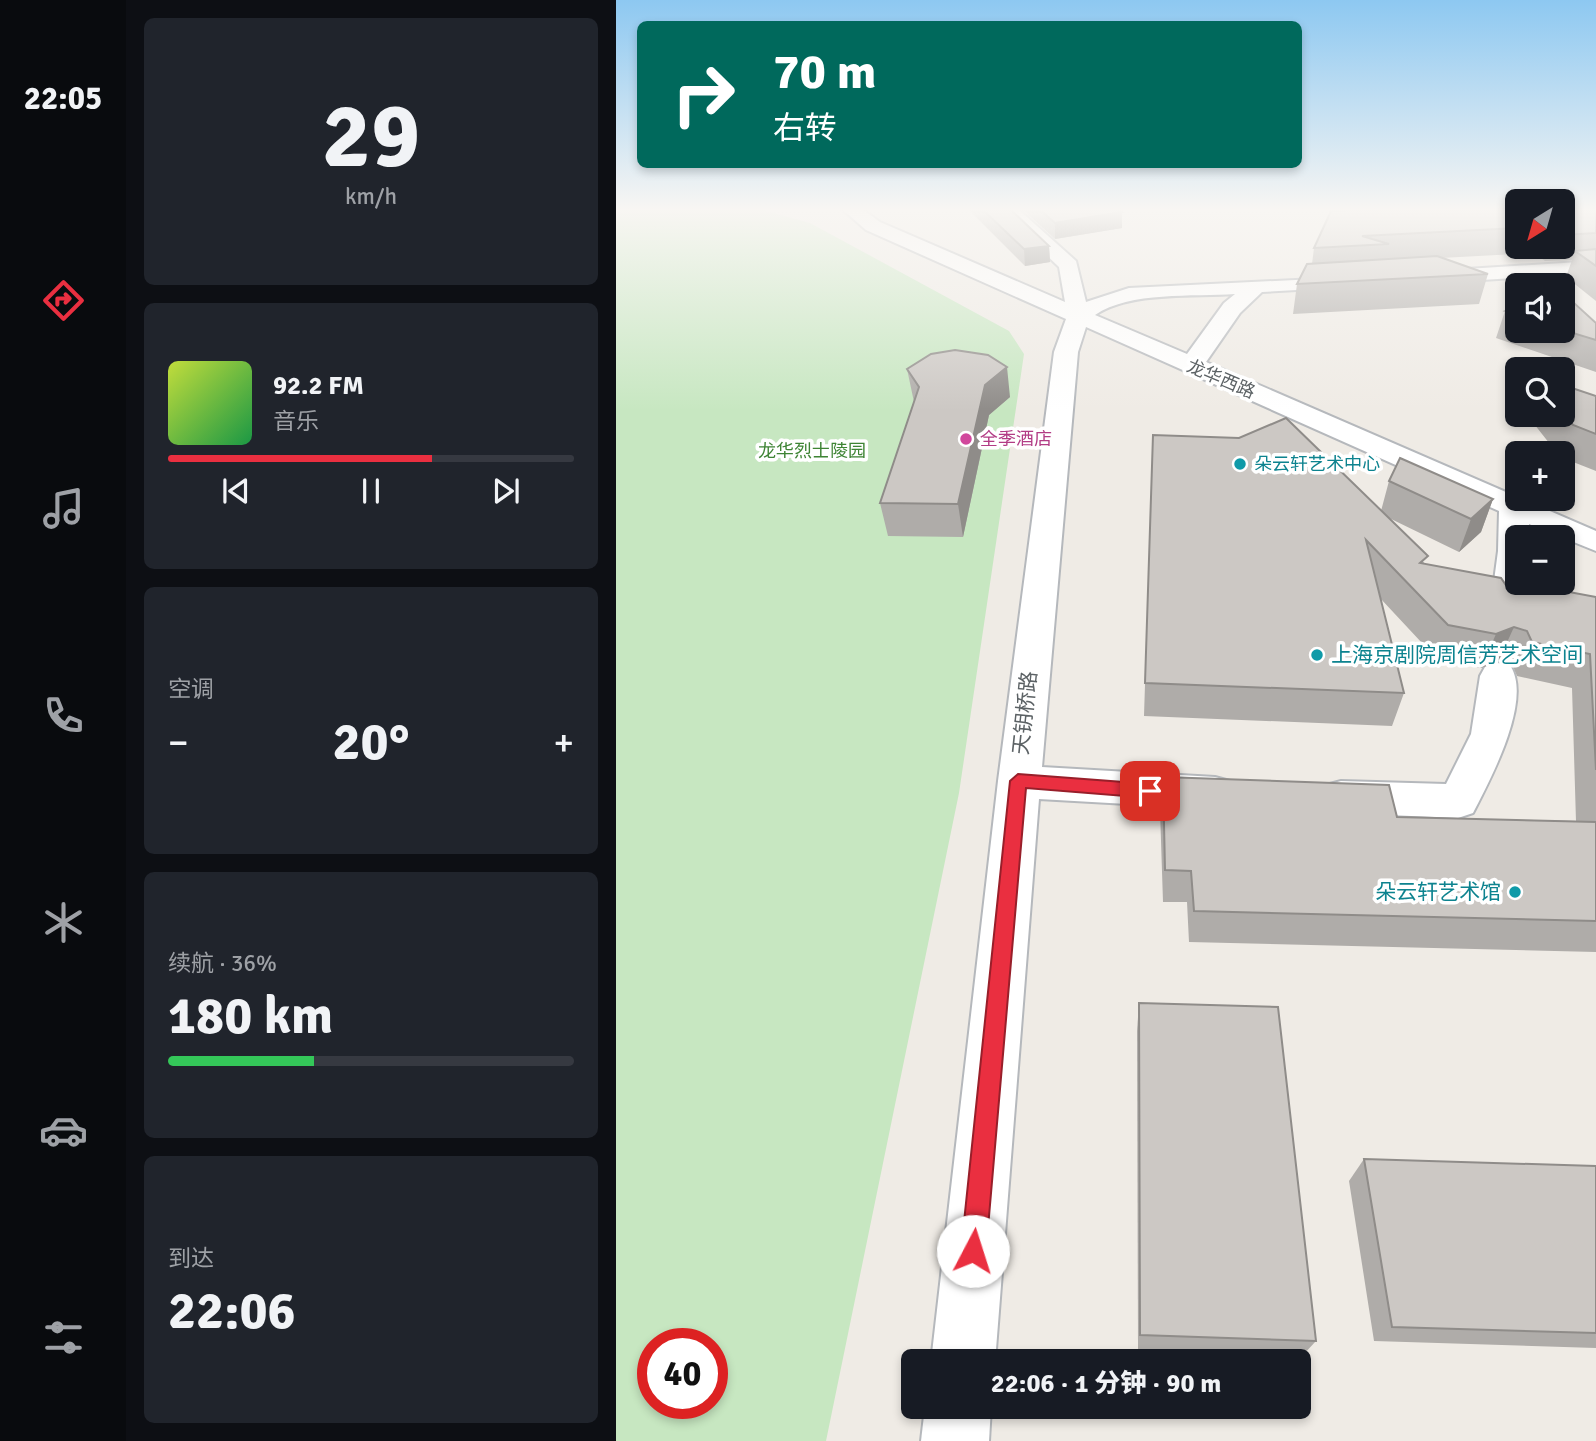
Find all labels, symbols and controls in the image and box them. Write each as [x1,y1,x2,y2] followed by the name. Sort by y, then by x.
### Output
[773,42,876,102] text: 70 m
[658,49,749,140] icon: right
[24,79,102,118] text: 22:05
[322,80,420,193] text: 29
[773,109,837,148] text: 右转
[345,182,397,211] text: km/h
[1505,189,1575,259] north arrow
[1505,189,1575,595] map controls
[1505,273,1575,343] button: sound
[39,276,88,325] icon: directions
[1184,355,1258,403] street label: 龙华西路
[1505,357,1575,427] button: search
[273,370,364,402] text: 92.2 FM
[273,407,319,436] text: 音乐
[980,428,1052,450] place label: 全季酒店
[958,431,974,447] marker: 全季酒店
[758,440,866,462] park label: 龙华烈士陵园
[1505,441,1575,511] button: +
[1254,453,1380,475] place label: 朵云轩艺术中心
[1232,456,1248,472] marker: 朵云轩艺术中心
[217,472,255,510] icon: previous
[352,472,390,510] icon: pause
[487,472,525,510] icon: next
[39,484,88,533] icon: music
[1505,525,1575,595] button: −
[1331,642,1583,668] place label: 上海京剧院周信芳艺术空间
[1309,647,1325,663] marker: 上海京剧院周信芳艺术空间
[1008,670,1042,756] street label: 天钥桥路
[168,675,214,704] text: 空调
[39,691,88,740] icon: phone
[333,710,409,774] text: 20°
[168,719,189,766] text: −
[553,719,574,766] text: +
[1120,761,1180,821] pin
[1131,772,1169,810] icon: arrive
[1375,879,1501,905] place label: 朵云轩艺术馆
[1507,884,1523,900] marker: 朵云轩艺术馆
[39,898,88,947] icon: climate
[168,949,277,978] text: 续航 · 36%
[168,984,333,1048] text: 180 km
[39,1106,88,1155] icon: car
[936,1214,1010,1288] position arrow
[168,1244,214,1273] text: 到达
[168,1279,296,1343] text: 22:06
[39,1313,88,1362] icon: filters
[637,1328,728,1419] speed limit sign: 40
[991,1368,1221,1400] text: 22:06 · 1 分钟 · 90 m

